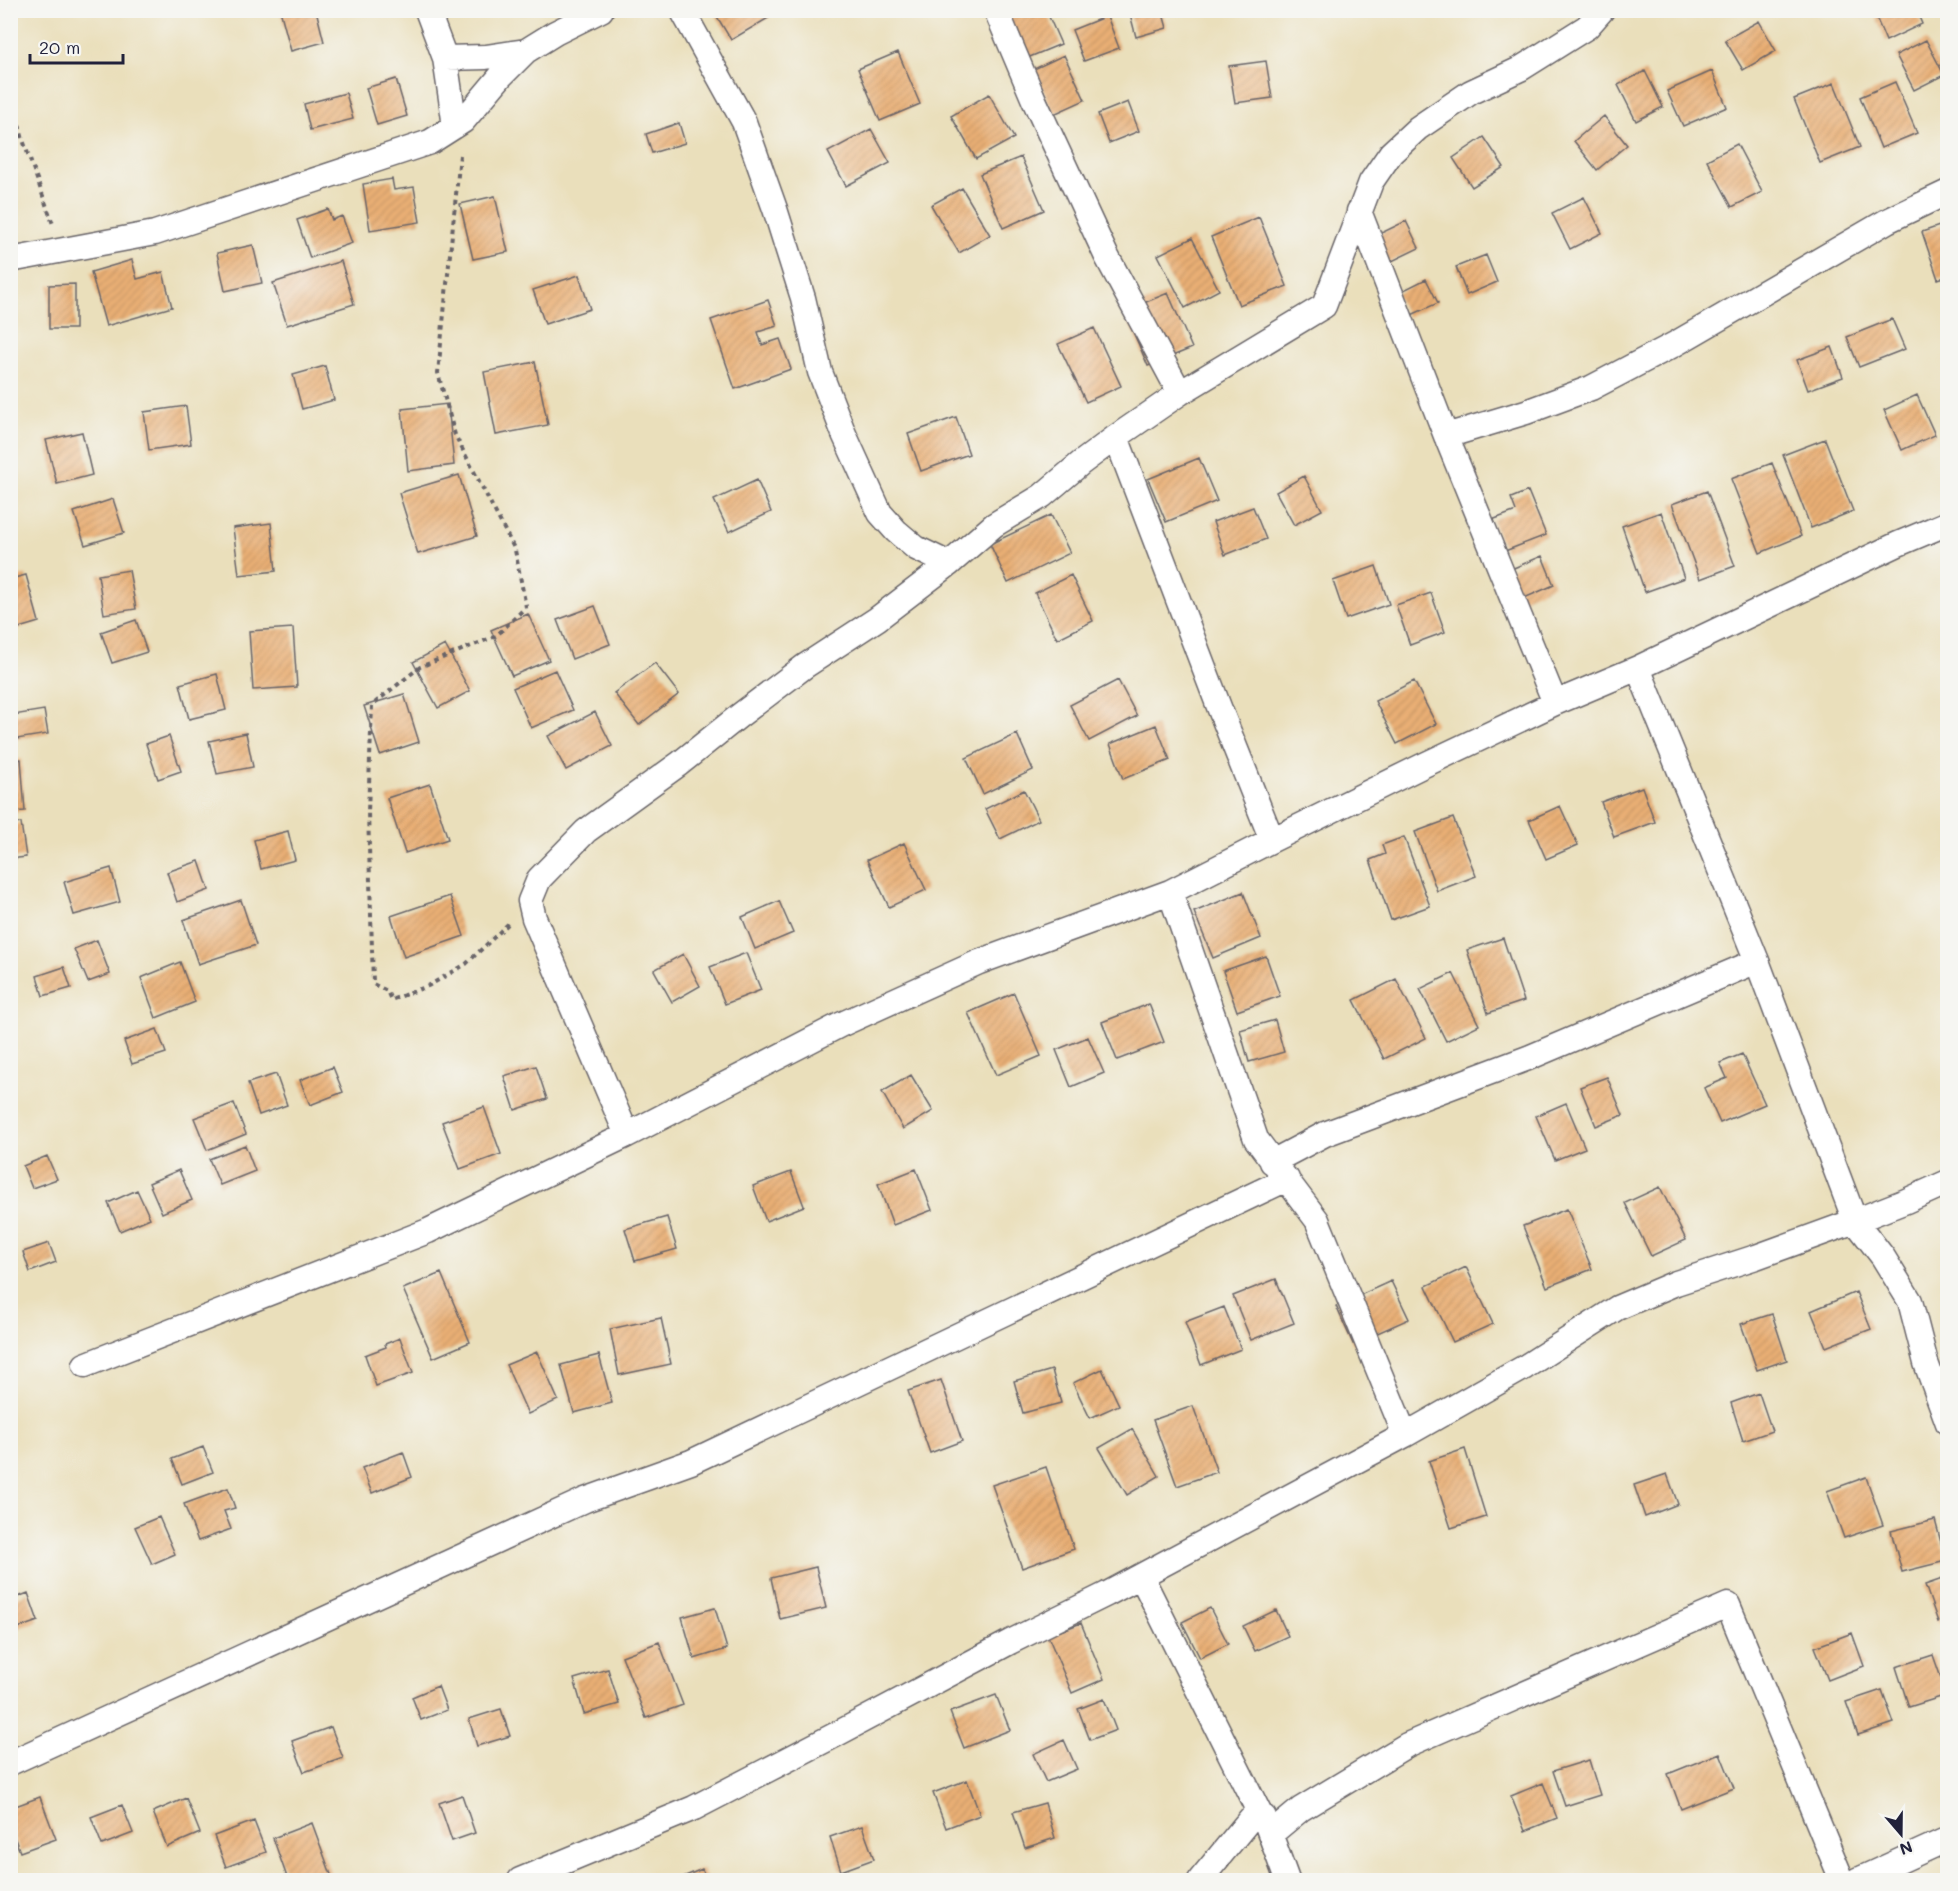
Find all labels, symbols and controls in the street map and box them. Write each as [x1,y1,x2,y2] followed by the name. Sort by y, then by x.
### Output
[30,27,123,65] scale bar
[39,35,80,59] text: 20 m
[1871,1804,1931,1864] north arrow
[1897,1837,1916,1861] text: N

